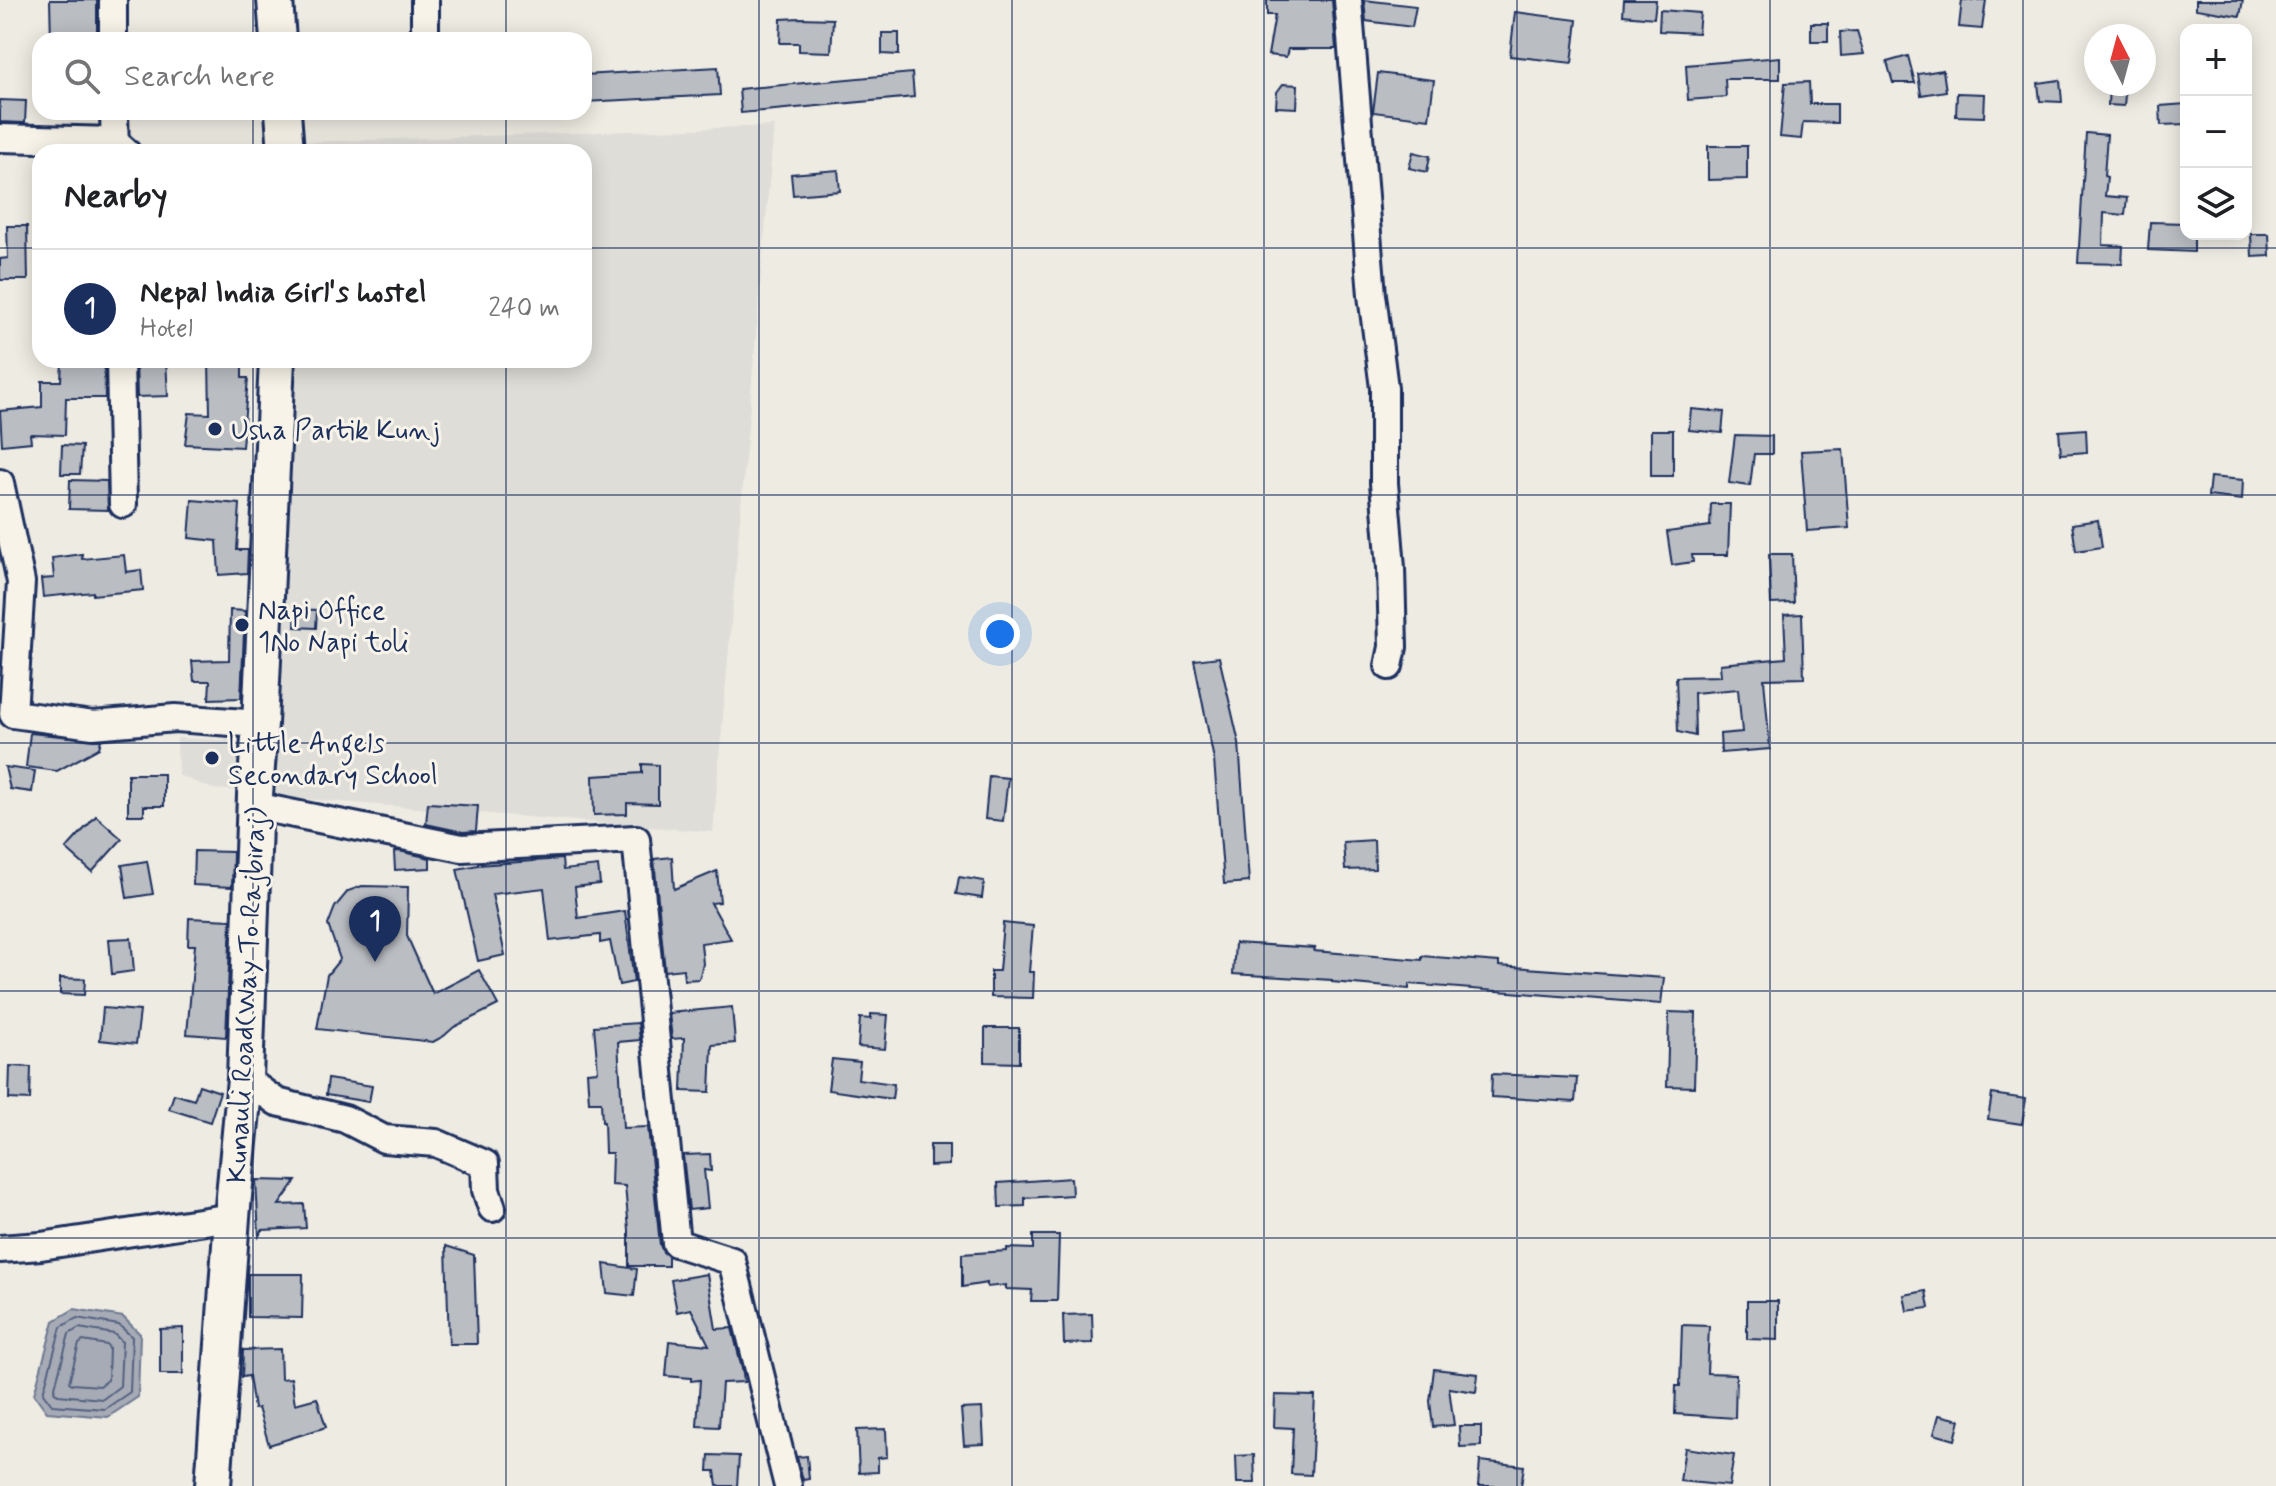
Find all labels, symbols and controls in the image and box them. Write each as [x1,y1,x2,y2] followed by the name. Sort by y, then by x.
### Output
[2084,24,2156,96] north arrow
[2180,24,2252,240] map controls
[2180,24,2252,96] button: +
[32,32,592,120] search box
[60,54,104,98] icon: search
[124,57,275,96] text: Search here
[2180,96,2252,168] button: −
[2180,168,2252,240] button: layers
[64,174,168,219] text: Nearby
[140,273,426,312] text: Nepal India Girl's hostel
[84,292,96,326] text: 1
[488,292,560,326] text: 240 m
[140,312,193,346] text: Hotel
[231,413,440,450] place label: Usha Partik Kunj
[206,420,224,438] marker: Usha Partik Kunj
[258,593,409,662] place label: Napi Office 1No Napi toli
[980,614,1020,654] your location
[233,616,251,634] marker: Napi Office 1No Napi toli
[228,726,438,795] place label: Little Angels Secondary School
[203,749,221,767] marker: Little Angels Secondary School
[219,806,276,1184] street label: Kunauli Road(Way To Rajbiraj)
[349,896,401,962] pin: 1

